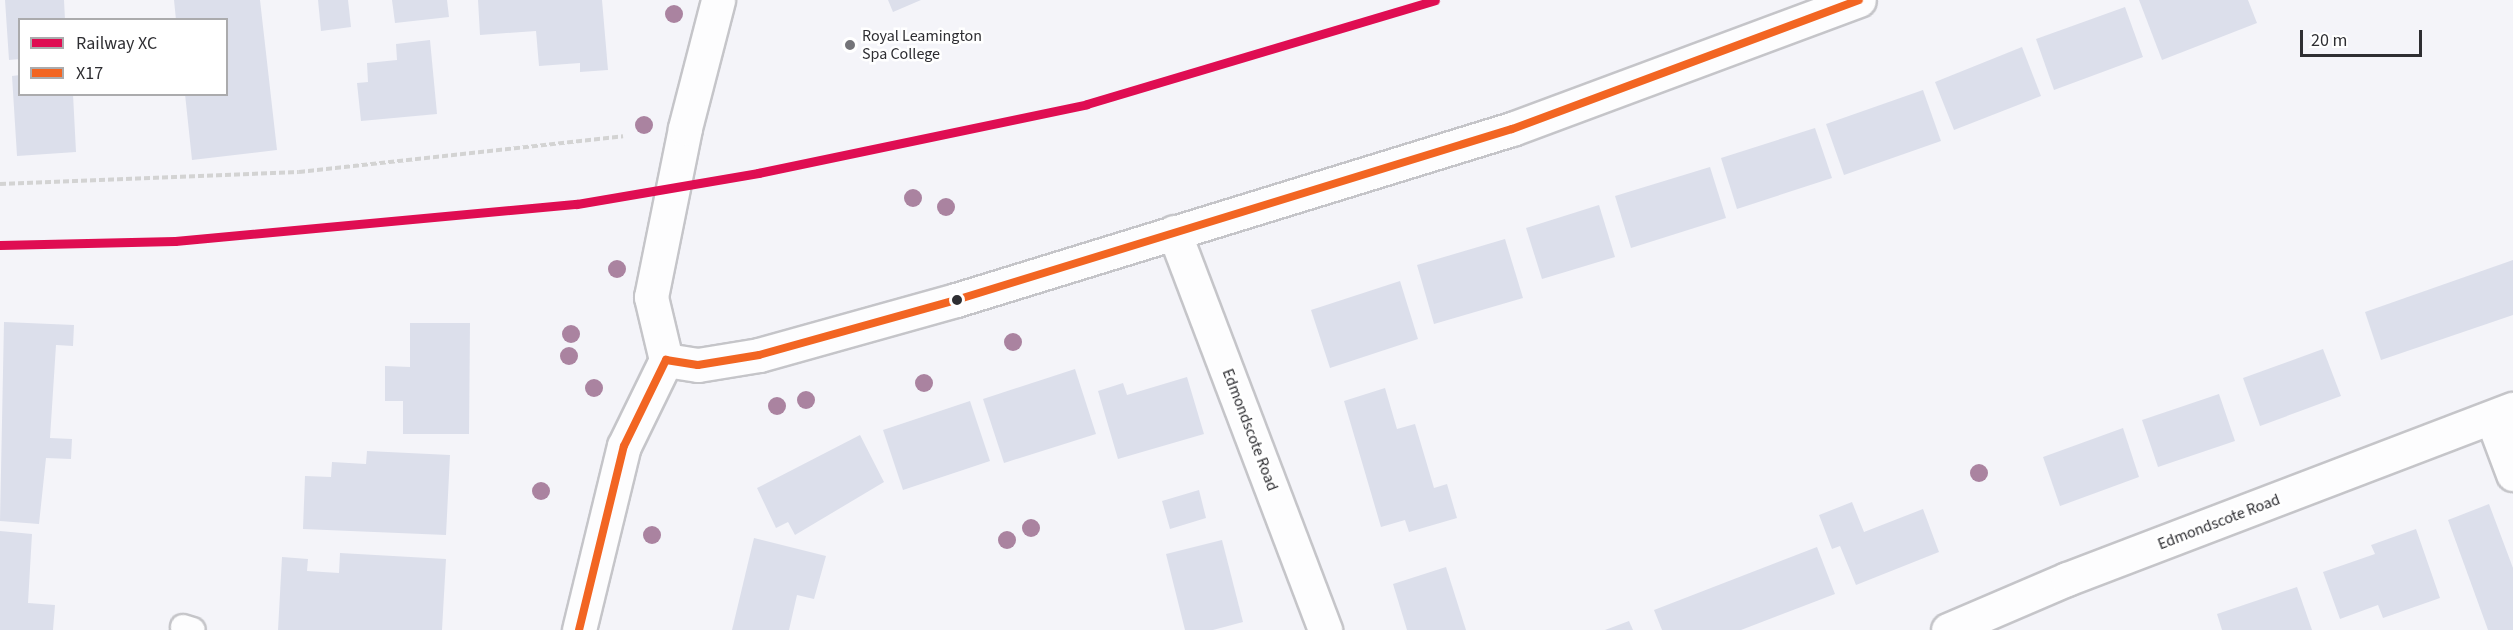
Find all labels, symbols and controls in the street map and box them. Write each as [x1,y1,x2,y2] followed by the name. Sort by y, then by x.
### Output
[18,18,228,96] legend
[2303,18,2424,56] scale bar
[862,26,982,64] place label: Royal Leamington Spa College
[2311,28,2347,53] text: 20 m
[76,31,157,56] text: Railway XC
[843,38,857,52] marker: Royal Leamington Spa College
[76,61,103,86] text: X17
[951,294,963,306] unlabelled marker
[1218,366,1282,494] street label: Edmondscote Road
[2155,490,2283,554] street label: Edmondscote Road

